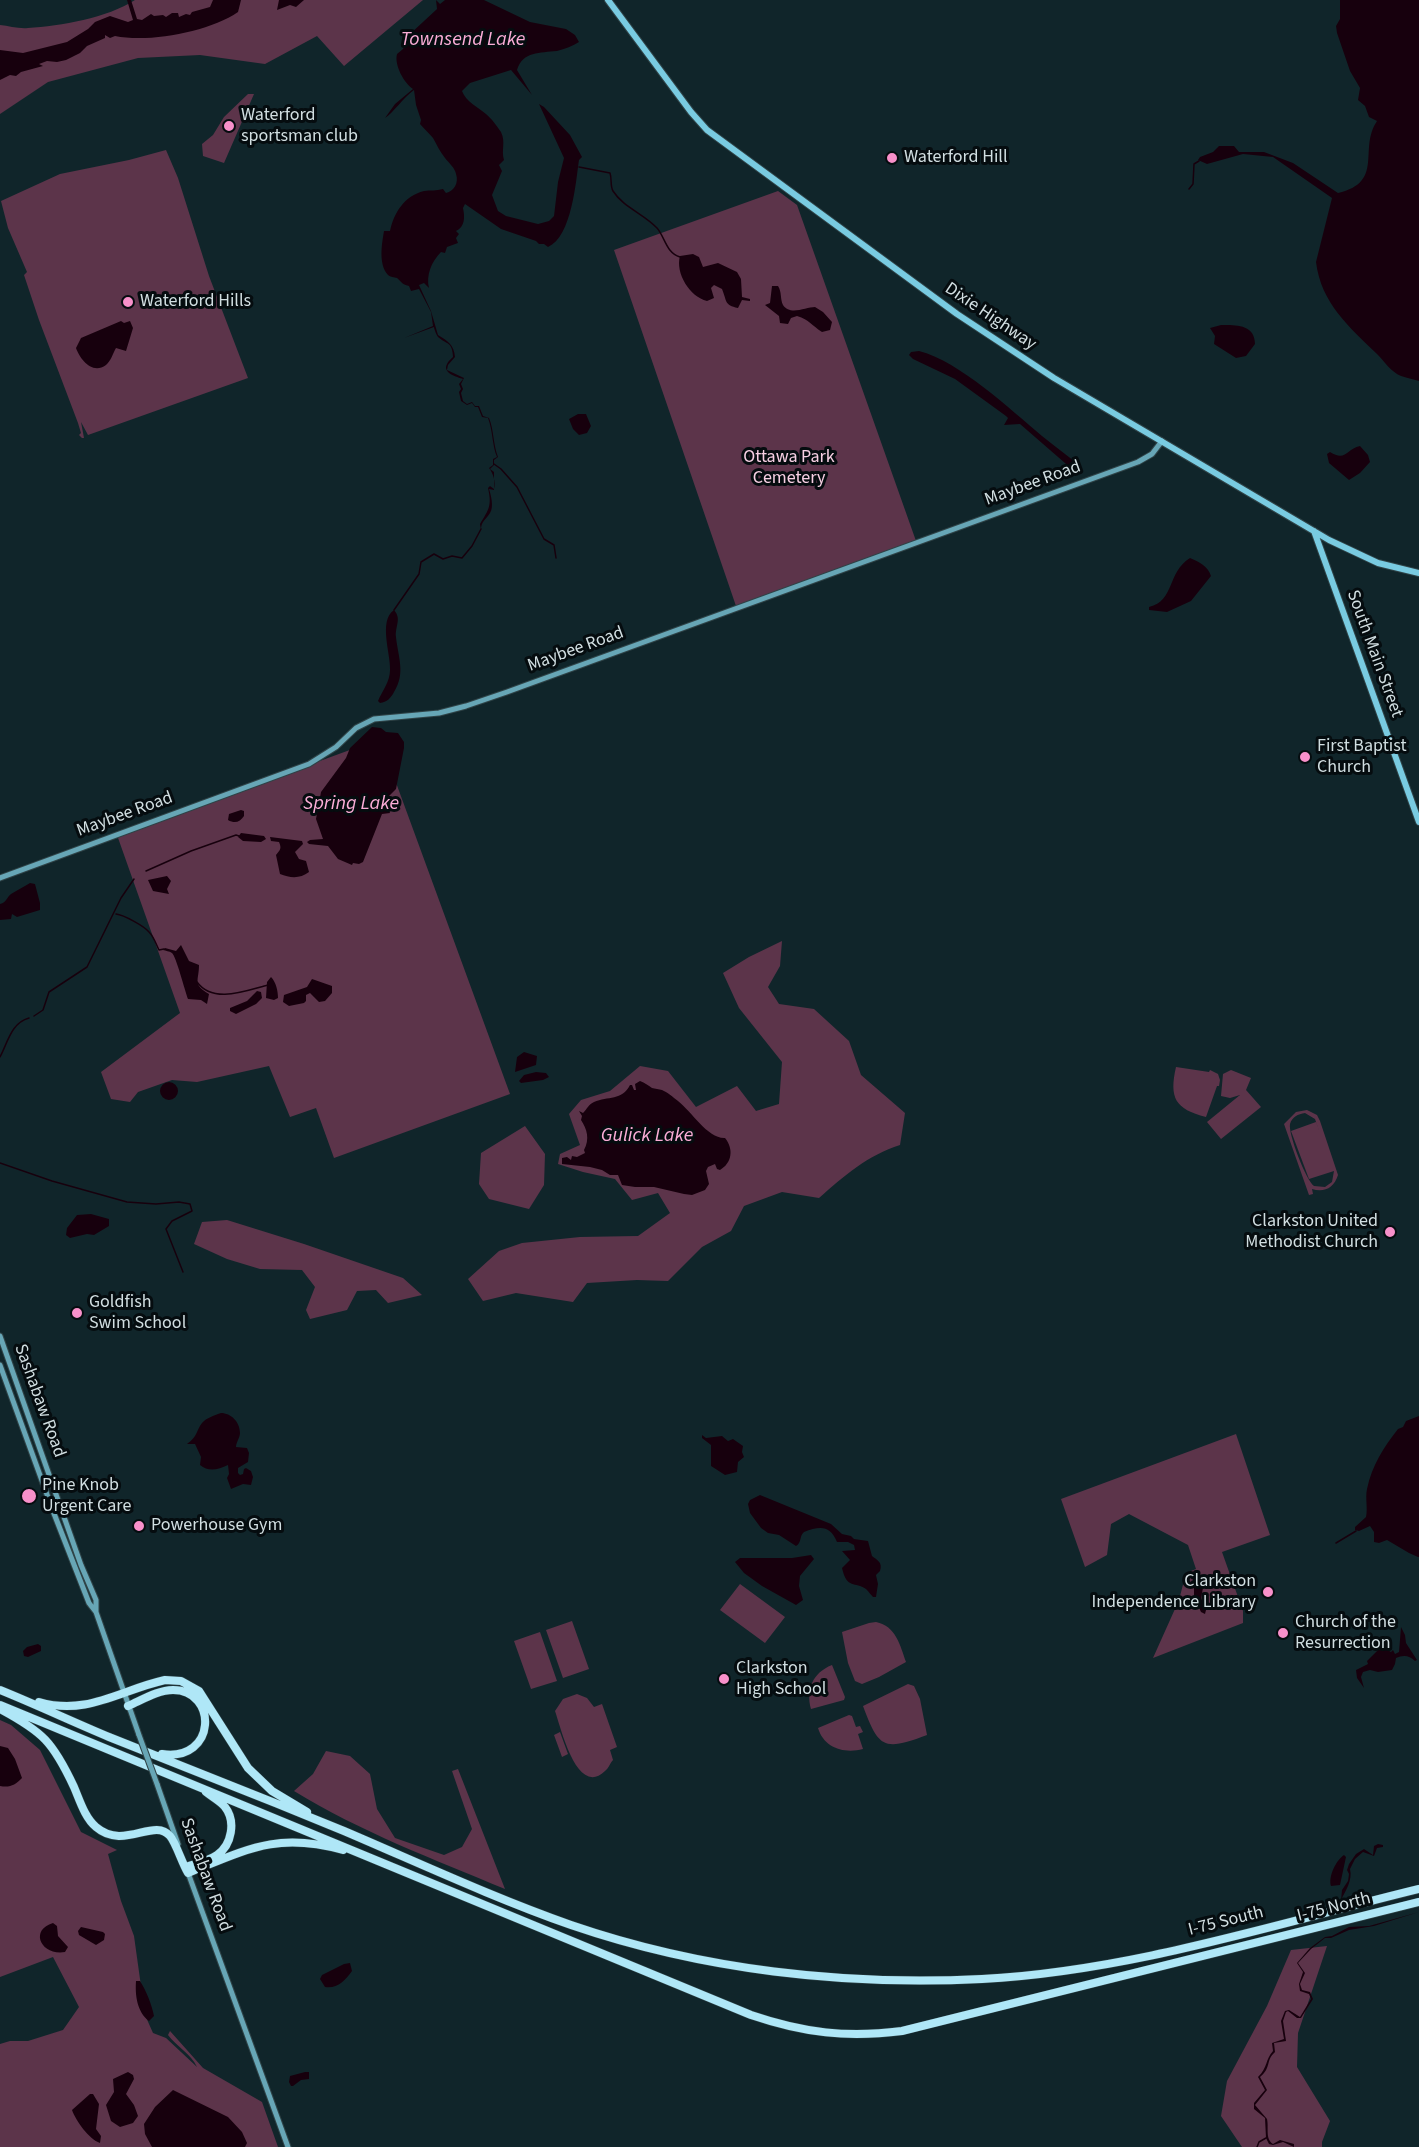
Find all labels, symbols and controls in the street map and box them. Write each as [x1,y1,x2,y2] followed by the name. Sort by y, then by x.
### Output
[401,29,525,53] water label: Townsend Lake
[241,105,358,148] place label: Waterford sportsman club
[222,119,236,133] marker: Waterford sportsman club
[904,147,1008,169] place label: Waterford Hill
[885,151,899,165] marker: Waterford Hill
[940,278,1040,356] street label: Dixie Highway
[140,291,251,313] place label: Waterford Hills
[121,295,135,309] marker: Waterford Hills
[743,447,835,490] park label: Ottawa Park Cemetery
[982,457,1084,511] street label: Maybee Road
[1341,587,1407,721] street label: South Main Street
[525,623,627,677] street label: Maybee Road
[1317,736,1406,778] place label: First Baptist Church
[1298,750,1312,764] marker: First Baptist Church
[74,788,176,842] street label: Maybee Road
[303,793,399,817] water label: Spring Lake
[601,1125,693,1149] water label: Gulick Lake
[1245,1211,1378,1254] place label: Clarkston United Methodist Church
[1383,1225,1397,1239] marker: Clarkston United Methodist Church
[89,1292,186,1334] place label: Goldfish Swim School
[70,1306,84,1320] marker: Goldfish Swim School
[8,1341,70,1461] street label: Sashabaw Road
[42,1475,131,1518] place label: Pine Knob Urgent Care
[20,1487,38,1505] marker: Pine Knob Urgent Care
[151,1515,282,1537] place label: Powerhouse Gym
[132,1519,146,1533] marker: Powerhouse Gym
[1091,1571,1256,1614] place label: Clarkston Independence Library
[1261,1585,1275,1599] marker: Clarkston Independence Library
[1295,1612,1396,1654] place label: Church of the Resurrection
[1276,1626,1290,1640] marker: Church of the Resurrection
[736,1658,826,1700] place label: Clarkston High School
[717,1672,731,1686] marker: Clarkston High School
[174,1815,236,1935] street label: Sashabaw Road
[1295,1888,1373,1928] street label: I-75 North
[1186,1902,1266,1942] street label: I-75 South

